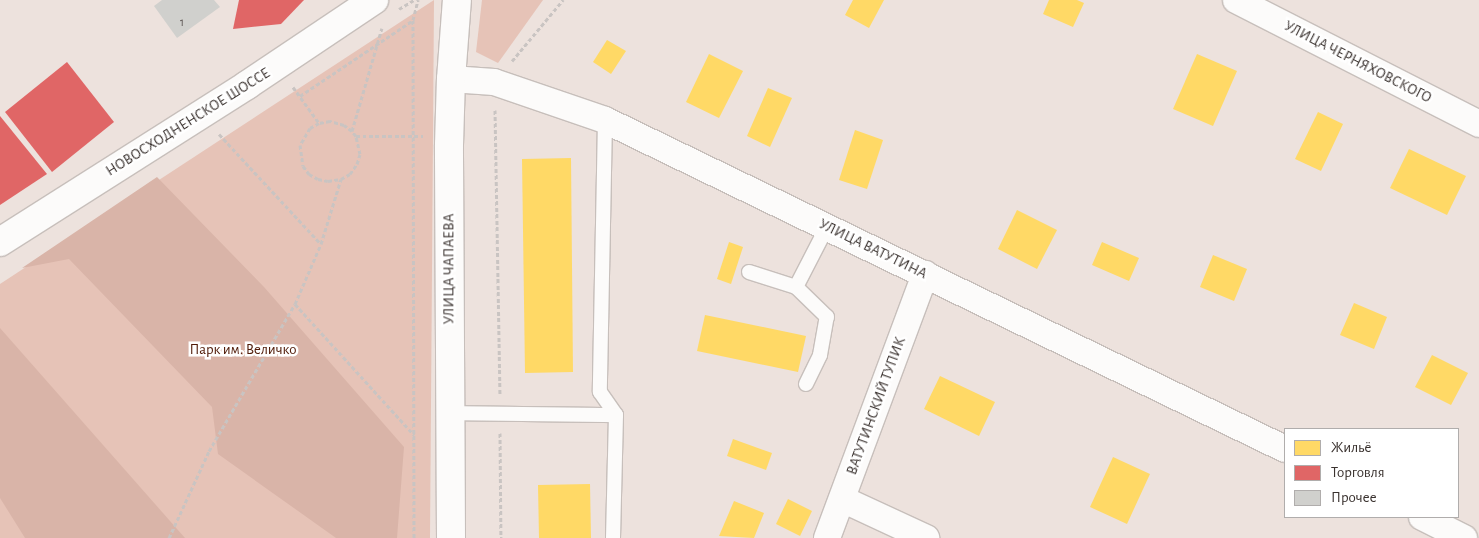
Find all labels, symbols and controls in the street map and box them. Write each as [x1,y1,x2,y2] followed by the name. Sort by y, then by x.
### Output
[180,16,184,30] house number: 1
[1281,17,1435,107] street label: УЛИЦА ЧЕРНЯХОВСКОГО
[102,64,274,180] street label: НОВОСХОДНЕНСКОЕ ШОССЕ
[440,214,458,324] street label: УЛИЦА ЧАПАЕВА
[816,215,930,283] street label: УЛИЦА ВАТУТИНА
[843,335,909,477] street label: ВАТУТИНСКИЙ ТУПИК
[190,341,296,359] park label: Парк им. Величко
[1284,428,1459,518] legend
[1331,440,1371,455] text: Жильё
[1331,465,1385,480] text: Торговля
[1331,490,1377,505] text: Прочее

